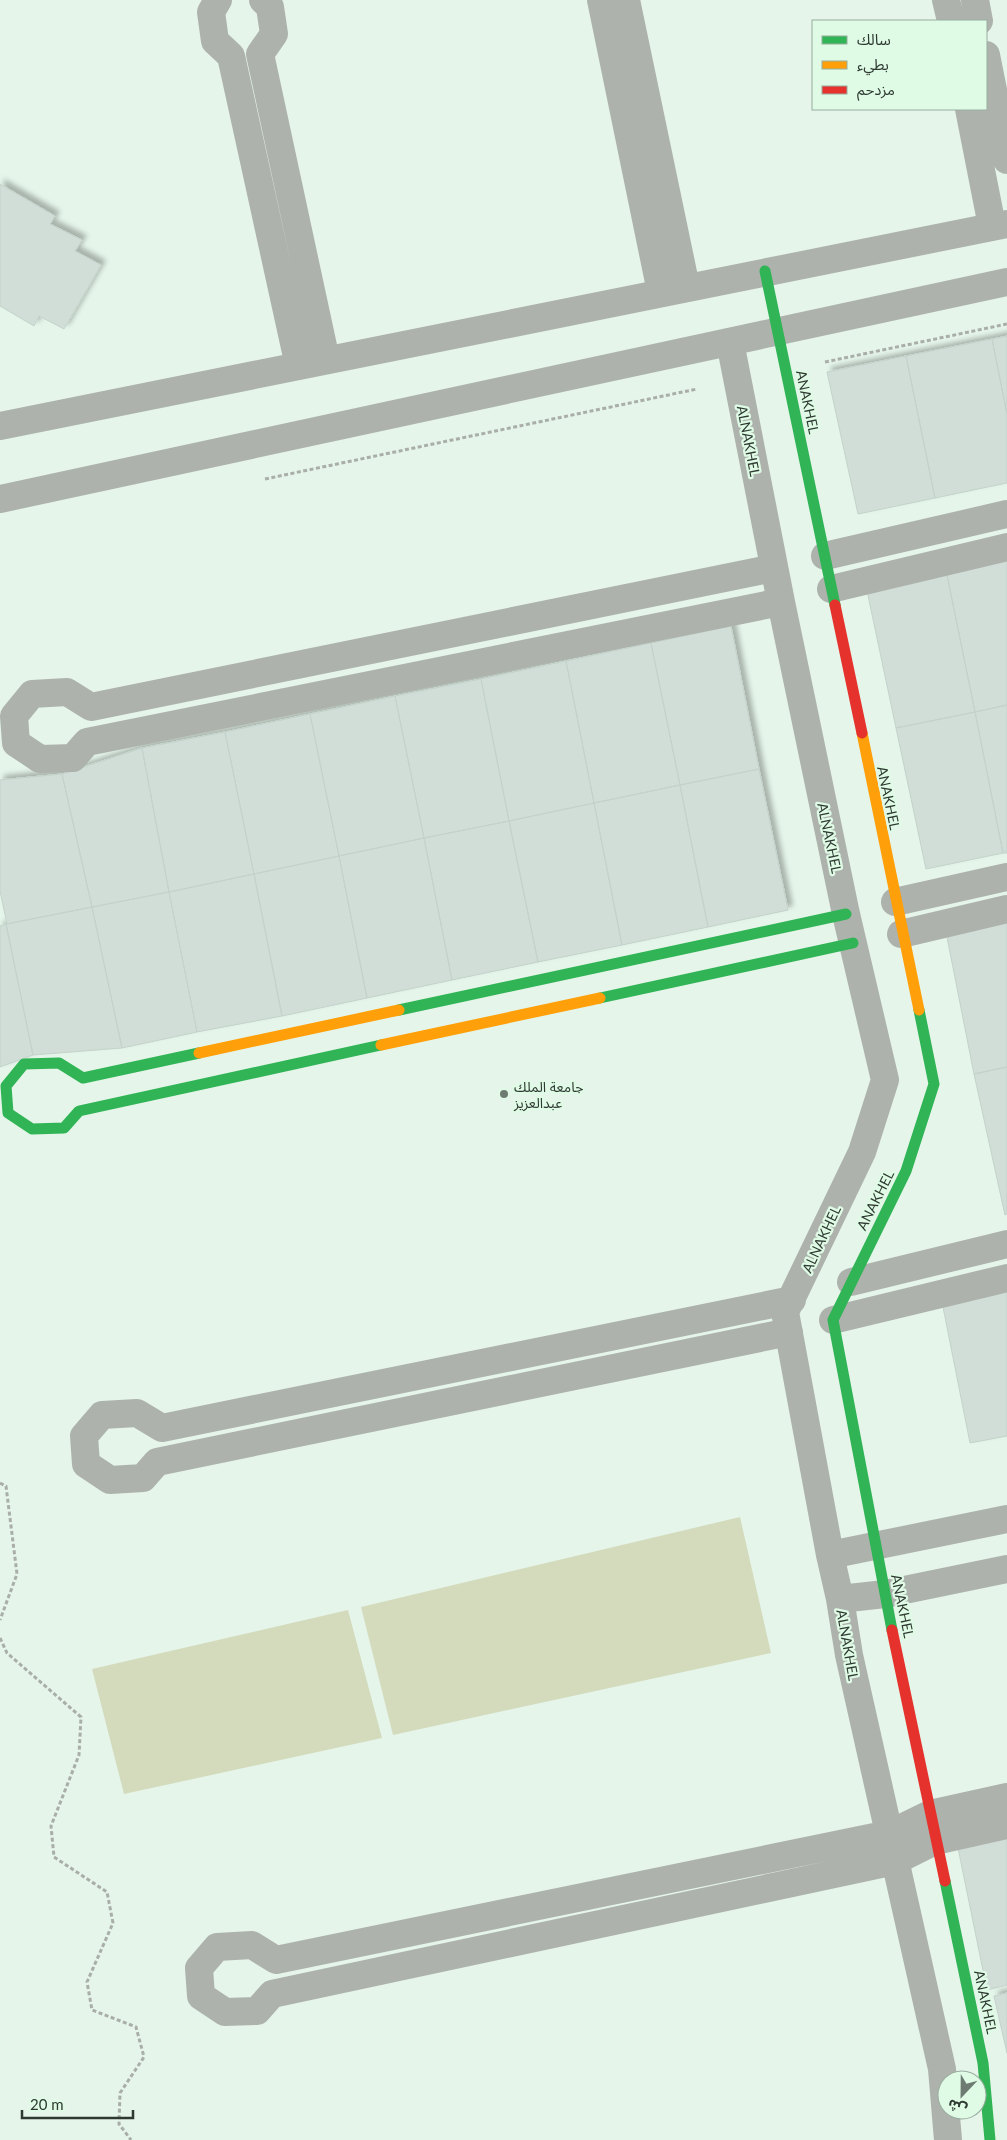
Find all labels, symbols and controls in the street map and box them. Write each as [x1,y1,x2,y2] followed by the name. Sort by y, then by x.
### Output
[812,20,987,110] legend
[857,30,891,48] text: سالك
[857,55,889,76] text: بطيء
[857,80,895,101] text: مزدحم
[793,368,823,436] street label: ANAKHEL
[734,404,764,478] street label: ALNAKHEL
[874,764,904,832] street label: ANAKHEL
[814,801,846,875] street label: ALNAKHEL
[513,1078,584,1112] place label: جامعة الملك عبدالعزيز
[498,1088,510,1100] marker: جامعة الملك عبدالعزيز
[853,1167,897,1233] street label: ANAKHEL
[798,1203,844,1275] street label: ALNAKHEL
[888,1572,918,1640] street label: ANAKHEL
[833,1608,863,1682] street label: ALNAKHEL
[971,1968,1001,2036] street label: ANAKHEL
[937,2070,987,2120] north arrow
[22,2088,134,2120] scale bar
[30,2095,64,2113] text: 20 m
[945,2096,969,2119] text: ش

